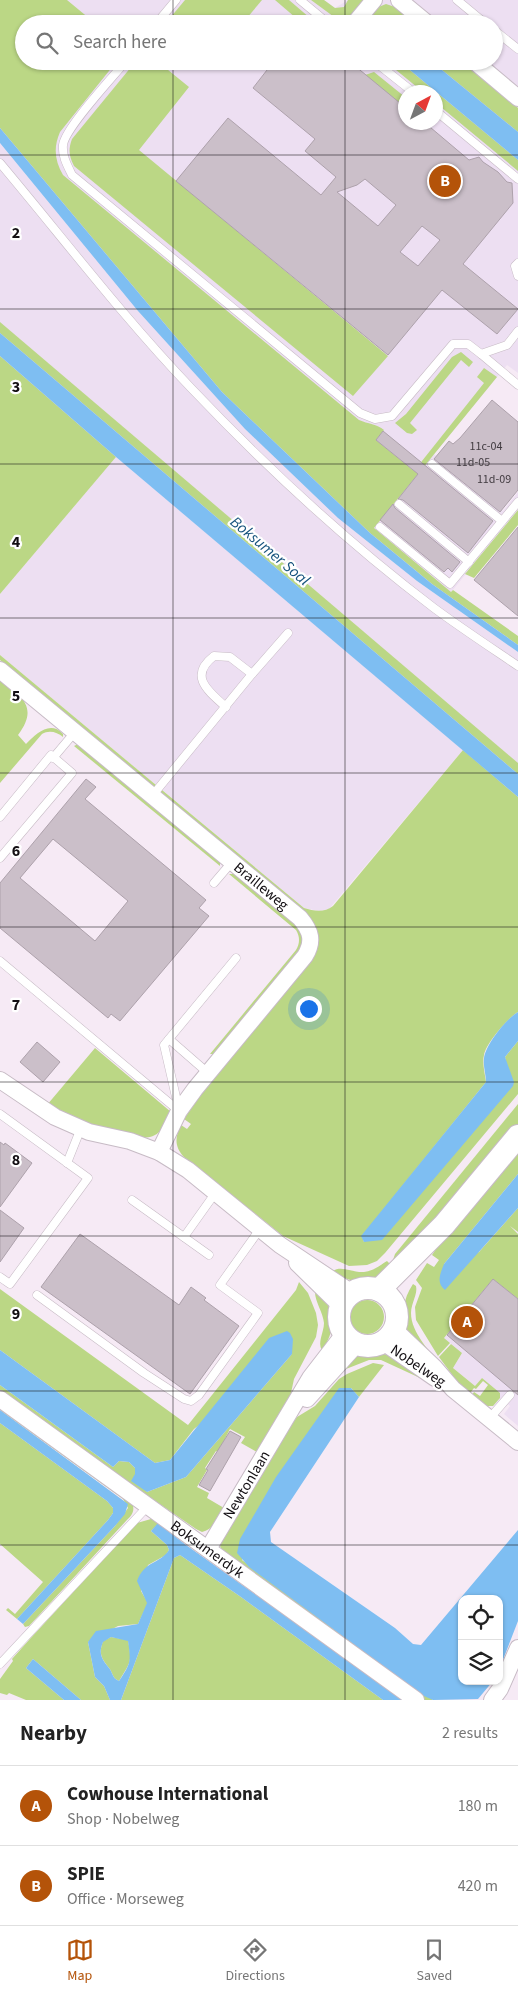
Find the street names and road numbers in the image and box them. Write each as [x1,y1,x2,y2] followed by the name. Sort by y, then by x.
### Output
[229,857,294,915] street label: Brailleweg
[386,1340,450,1393] street label: Nobelweg
[218,1446,275,1523] street label: Newtonlaan
[166,1515,249,1583] street label: Boksumerdyk

